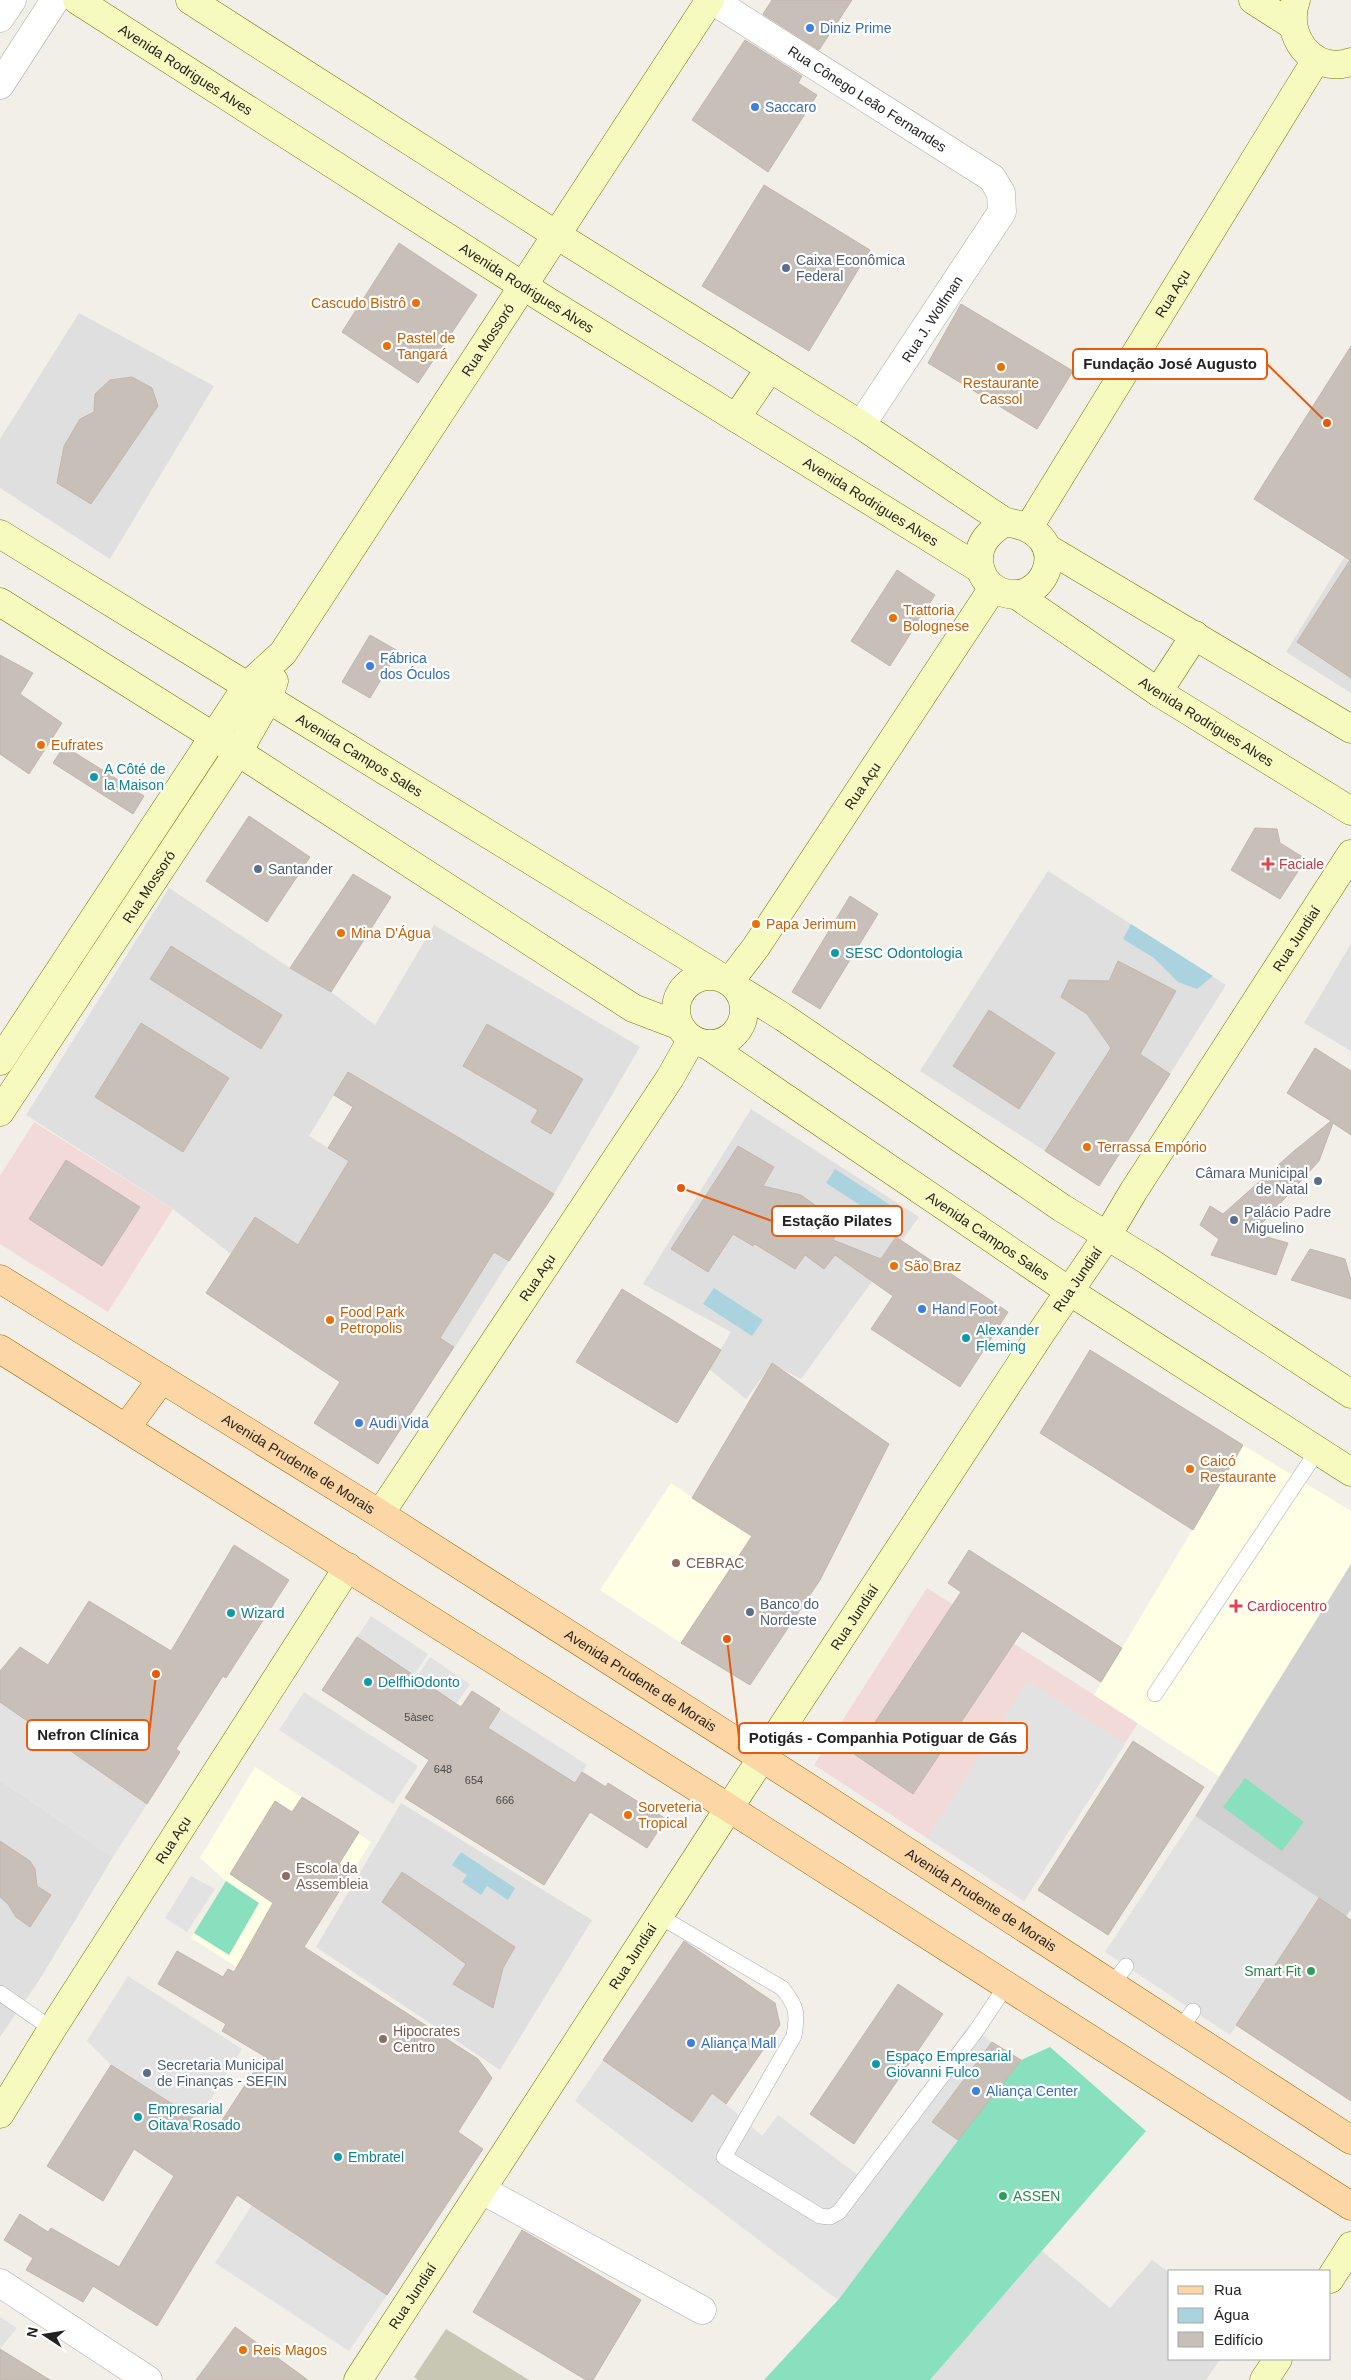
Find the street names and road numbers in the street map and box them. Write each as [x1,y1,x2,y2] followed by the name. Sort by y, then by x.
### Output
[116,21,255,118] street label: Avenida Rodrigues Alves
[785,42,950,155] street label: Rua Cônego Leão Fernandes
[457,240,597,336] street label: Avenida Rodrigues Alves
[1152,267,1193,320] street label: Rua Açu
[898,273,966,365] street label: Rua J. Wolfman
[458,300,517,379] street label: Rua Mossoró
[801,454,941,549] street label: Avenida Rodrigues Alves
[1136,673,1277,769] street label: Avenida Rodrigues Alves
[293,710,426,800] street label: Avenida Campos Sales
[841,759,884,812] street label: Rua Açu
[119,847,179,926] street label: Rua Mossoró
[1269,903,1323,974] street label: Rua Jundiaí
[923,1188,1053,1283] street label: Avenida Campos Sales
[1050,1244,1105,1315] street label: Rua Jundiaí
[516,1251,559,1304] street label: Rua Açu
[219,1410,378,1517] street label: Avenida Prudente de Morais
[827,1582,882,1653] street label: Rua Jundiaí
[562,1626,719,1735] street label: Avenida Prudente de Morais
[152,1813,194,1867] street label: Rua Açu
[903,1845,1060,1955] street label: Avenida Prudente de Morais
[606,1920,660,1992] street label: Rua Jundiaí
[385,2260,440,2332] street label: Rua Jundiaí

